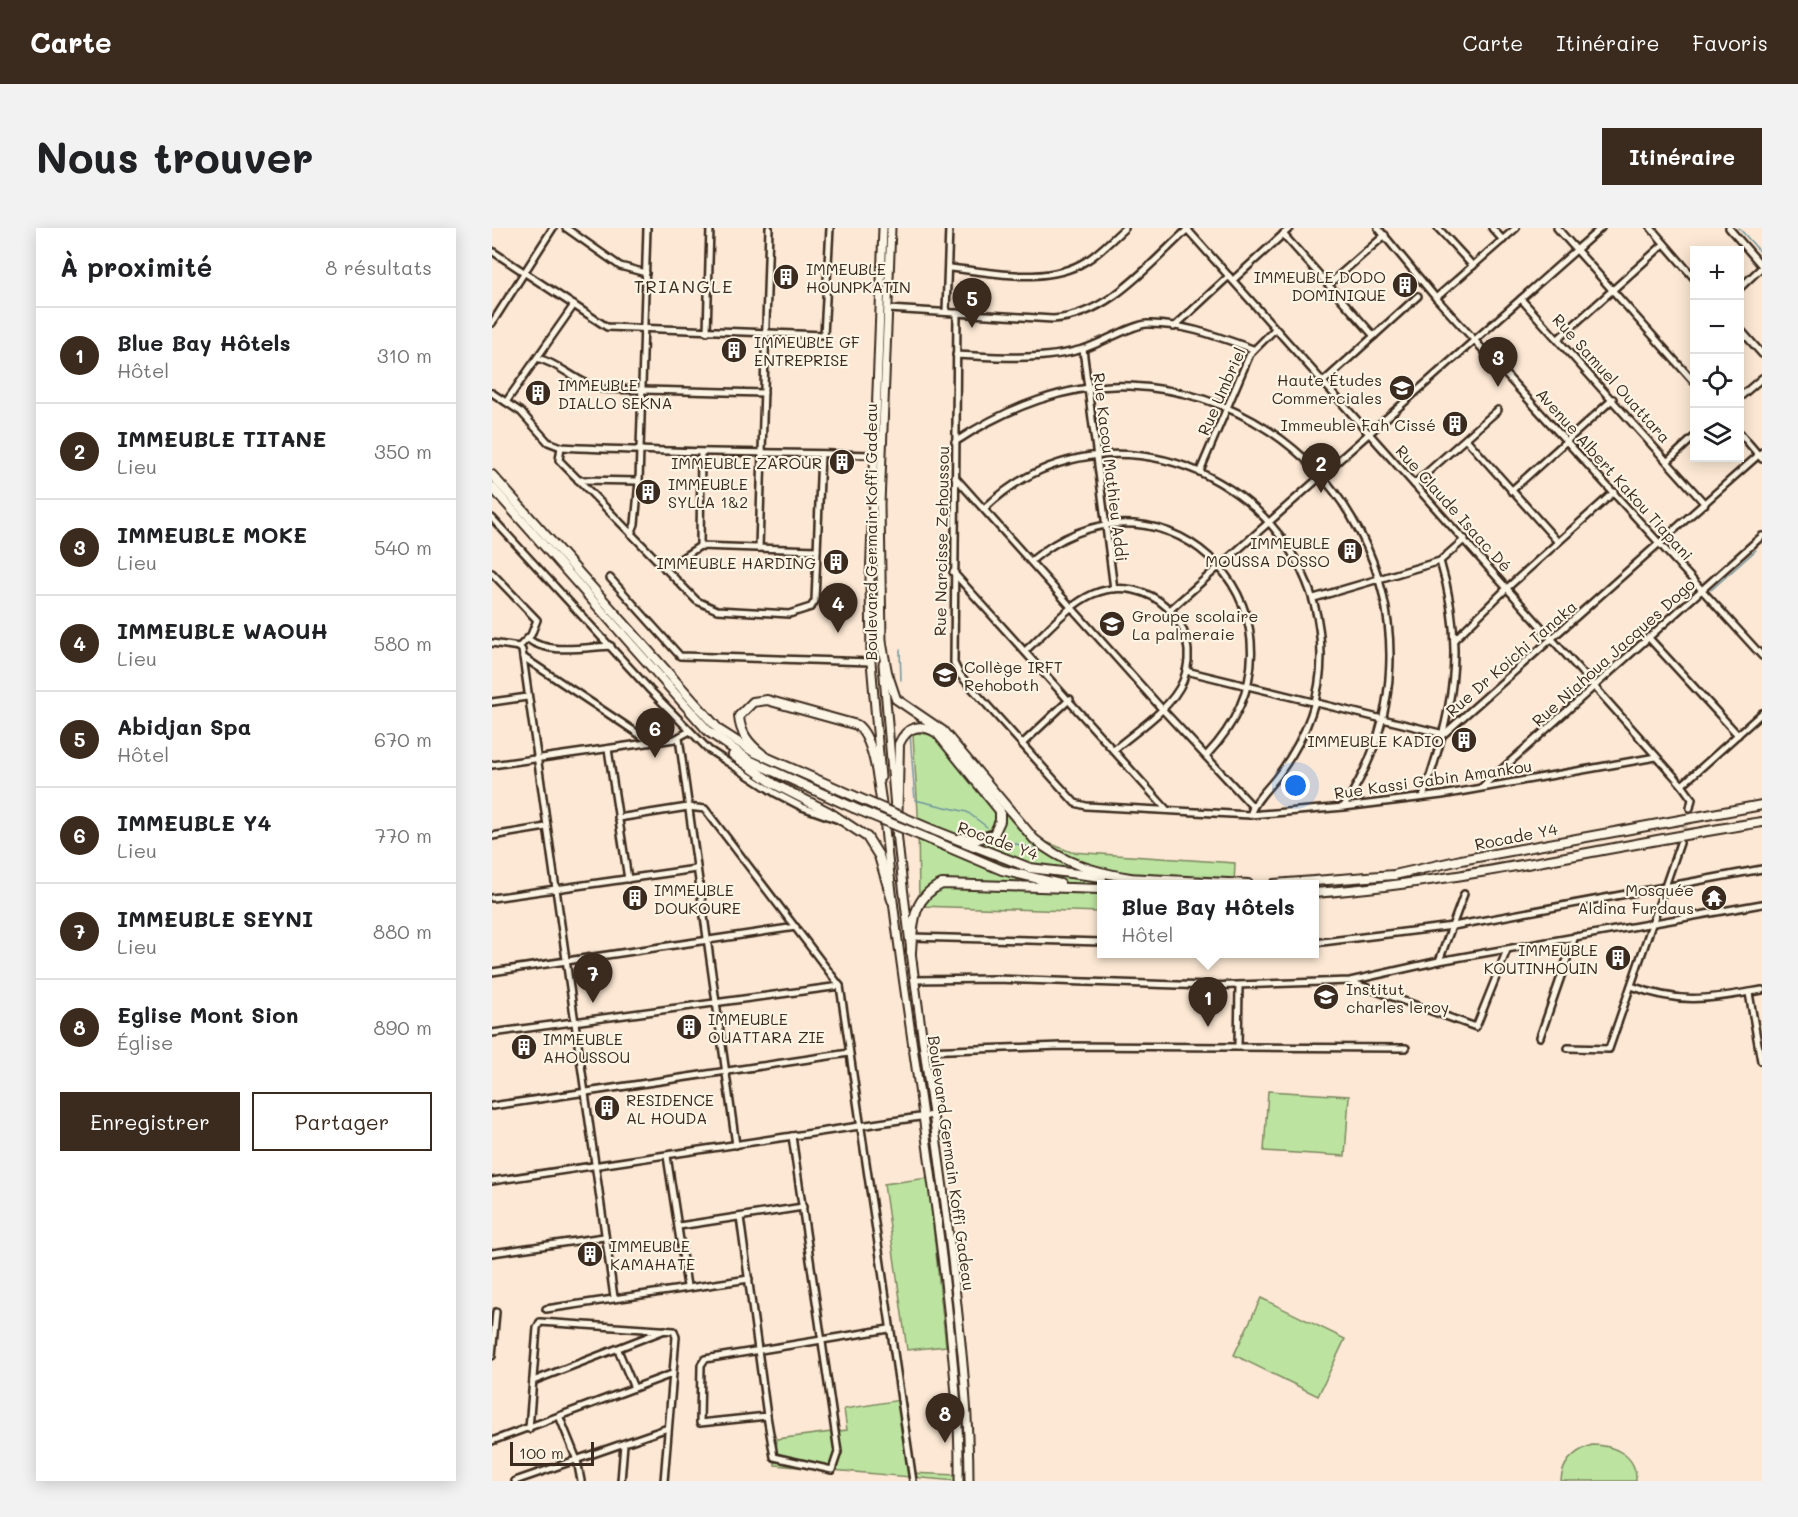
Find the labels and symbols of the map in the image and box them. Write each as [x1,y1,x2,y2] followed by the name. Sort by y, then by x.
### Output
[806,258,911,297] place label: IMMEUBLE HOUNPKATIN
[771,262,801,292] building icon: IMMEUBLE HOUNPKATIN
[1254,266,1386,305] place label: IMMEUBLE DODO DOMINIQUE
[1390,270,1420,300] building icon: IMMEUBLE DODO DOMINIQUE
[634,274,734,298] district label: TRIANGLE
[952,279,992,328] pin: 5
[1548,309,1676,447] street label: Rue Samuel Ouattara
[754,331,860,370] place label: IMMEUBLE GF ENTREPRISE
[719,335,749,365] building icon: IMMEUBLE GF ENTREPRISE
[1478,338,1518,387] pin: 3
[1192,344,1250,438] street label: Rue Umbriel
[1272,369,1382,408] place label: Haute Études Commerciales
[1089,371,1133,563] street label: Rue Kacou Mathieu Addi
[1387,373,1417,403] school or university icon: Haute Études Commerciales
[558,374,672,413] place label: IMMEUBLE DIALLO SEKNA
[523,378,553,408] building icon: IMMEUBLE DIALLO SEKNA
[1532,383,1698,565] street label: Avenue Albert Kakou Tiapani
[860,403,881,661] street label: Boulevard Germain Koffi Gadeau
[1440,409,1470,439] building icon: Immeuble Fah Cissé
[1281,414,1436,435] place label: Immeuble Fah Cissé
[1391,440,1517,576] street label: Rue Claude Isaac Dé
[1302,444,1340,493] pin: 2
[929,446,953,636] street label: Rue Narcisse Zehoussou
[827,447,857,477] building icon: IMMEUBLE ZAROUR
[671,452,822,473] place label: IMMEUBLE ZAROUR
[668,473,748,512] place label: IMMEUBLE SYLLA 1&2
[633,477,663,507] building icon: IMMEUBLE SYLLA 1&2
[1205,532,1330,571] place label: IMMEUBLE MOUSSA DOSSO
[1335,536,1365,566] building icon: IMMEUBLE MOUSSA DOSSO
[821,547,851,577] building icon: IMMEUBLE HARDING
[657,552,816,573] place label: IMMEUBLE HARDING
[1527,573,1699,731] street label: Rue Niahoua Jacques Dogo
[818,584,858,633] pin: 4
[1441,595,1581,721] street label: Rue Dr Koichi Tanaka
[1132,605,1259,644] place label: Groupe scolaire La palmeraie
[1097,609,1127,639] school or university icon: Groupe scolaire La palmeraie
[964,656,1063,695] place label: Collège IRFT Rehoboth
[930,660,960,690] school or university icon: Collège IRFT Rehoboth
[636,708,674,758] pin: 6
[1449,725,1479,755] building icon: IMMEUBLE KADIO
[1308,730,1444,751] place label: IMMEUBLE KADIO
[1333,755,1533,803] street label: Rue Kassi Gabin Amankou
[1281,771,1310,800] your location
[955,816,1042,864] street label: Rocade Y4
[1473,818,1560,854] street label: Rocade Y4
[654,879,741,918] place label: IMMEUBLE DOUKOURE
[1578,879,1694,918] place label: Mosquée Aldina Furdaus
[620,883,650,913] building icon: IMMEUBLE DOUKOURE
[1699,883,1729,913] temple icon: Mosquée Aldina Furdaus
[1484,939,1598,978] place label: IMMEUBLE KOUTINHOUIN
[1603,943,1633,973] building icon: IMMEUBLE KOUTINHOUIN
[574,954,612,1003] pin: 7
[1188,978,1228,1027] pin: 1
[1346,978,1449,1017] place label: Institut charles leroy
[1311,982,1341,1012] school or university icon: Institut charles leroy
[708,1008,825,1047] place label: IMMEUBLE OUATTARA ZIE
[674,1012,704,1042] building icon: IMMEUBLE OUATTARA ZIE
[543,1028,630,1067] place label: IMMEUBLE AHOUSSOU
[509,1032,539,1062] building icon: IMMEUBLE AHOUSSOU
[924,1034,980,1292] street label: Boulevard Germain Koffi Gadeau
[626,1089,714,1128] place label: RESIDENCE AL HOUDA
[592,1093,622,1123] building icon: RESIDENCE AL HOUDA
[610,1235,695,1274] place label: IMMEUBLE KAMAHATE
[575,1239,605,1269] building icon: IMMEUBLE KAMAHATE
[926,1394,964,1443] pin: 8
[510,1439,594,1466] scale bar

